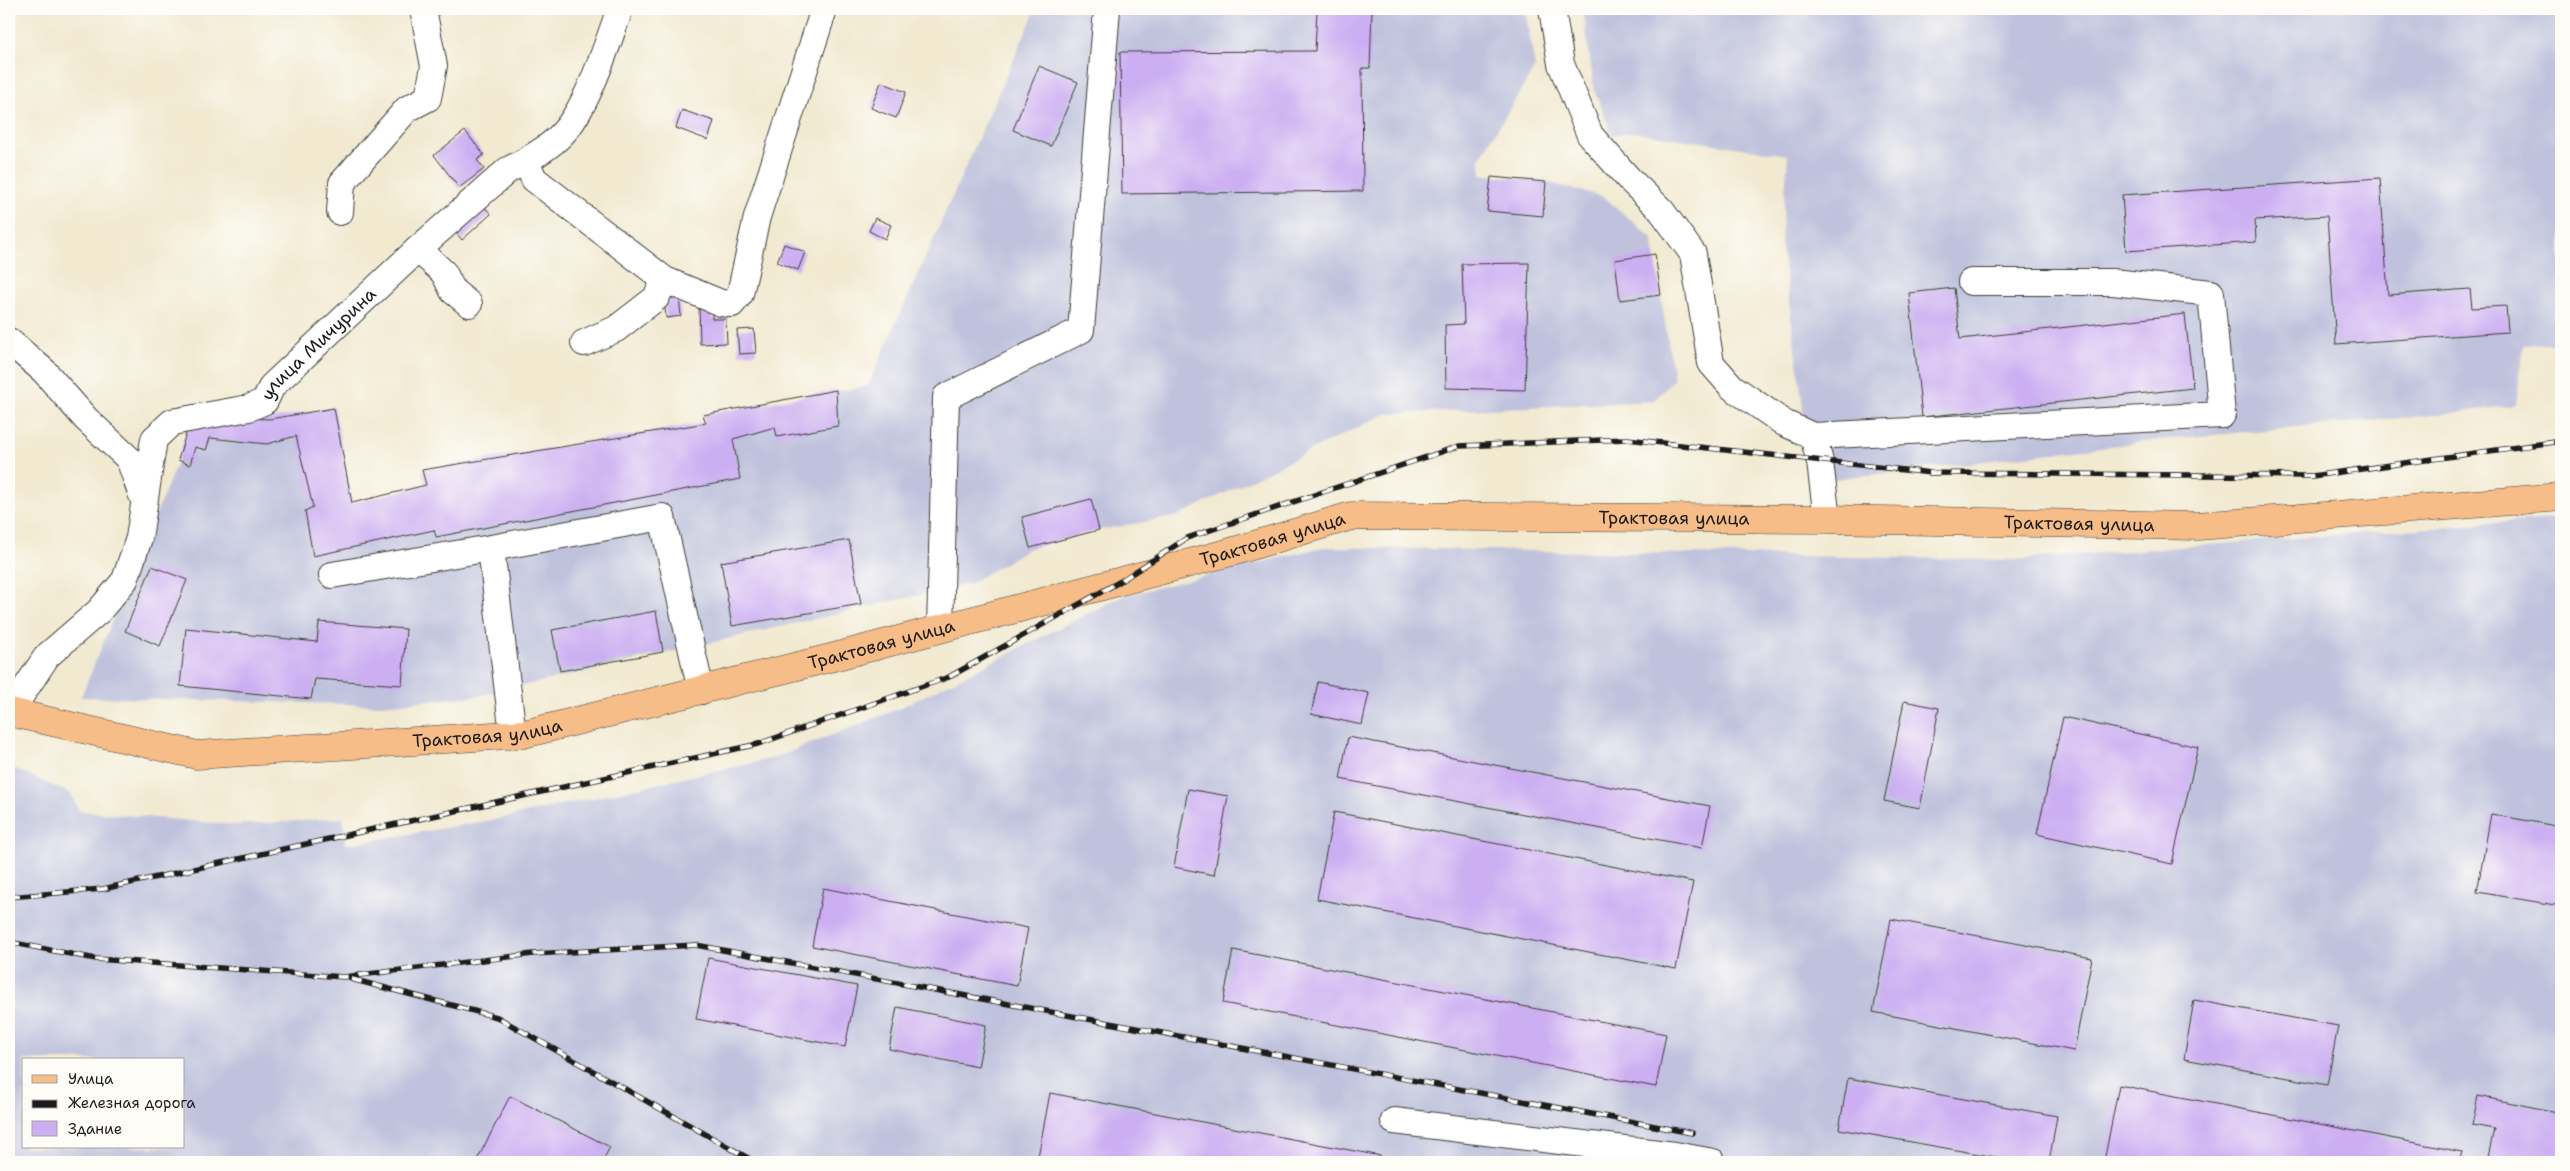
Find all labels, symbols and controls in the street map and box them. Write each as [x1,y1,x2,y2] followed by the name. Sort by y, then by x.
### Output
[255,282,381,404] street label: улица Мичурина
[1197,506,1348,572] street label: Трактовая улица
[1599,506,1750,531] street label: Трактовая улица
[2003,510,2155,537] street label: Трактовая улица
[805,614,957,675] street label: Трактовая улица
[411,713,565,753] street label: Трактовая улица
[22,1058,185,1148] legend
[68,1069,114,1089] text: Улица
[68,1093,196,1113] text: Железная дорога
[68,1119,122,1139] text: Здание

